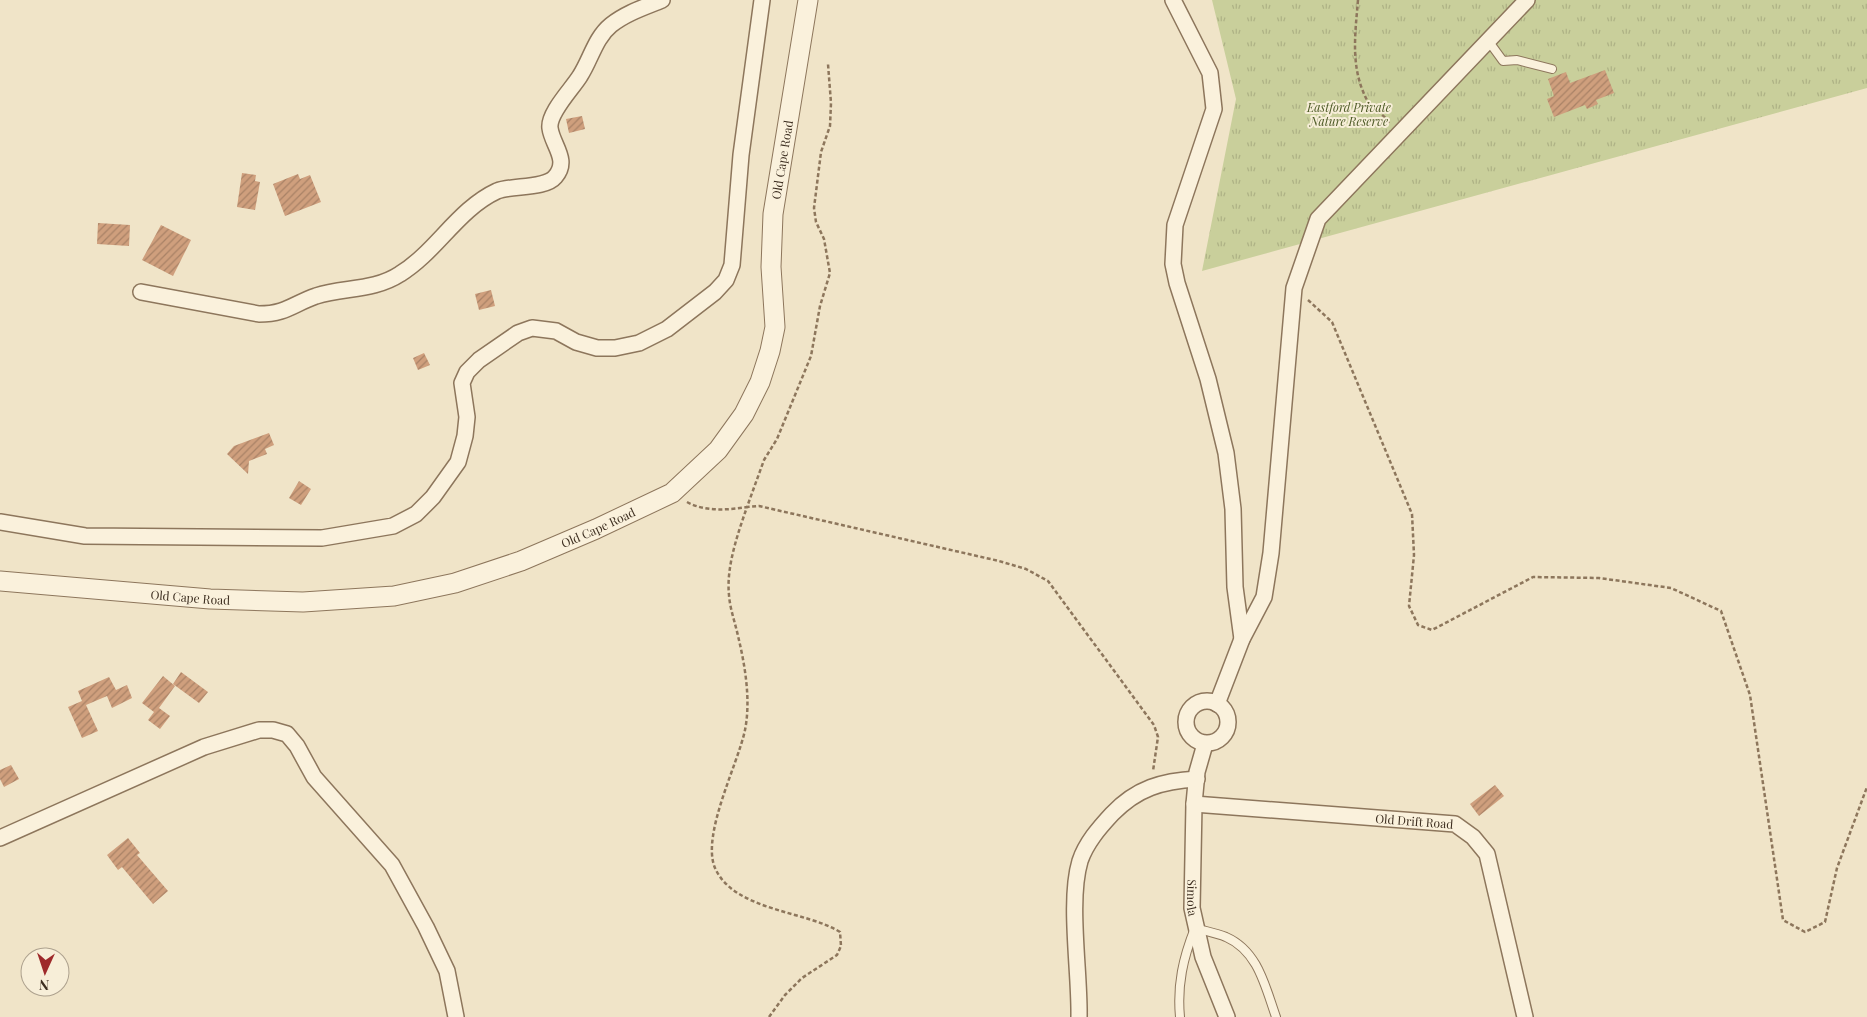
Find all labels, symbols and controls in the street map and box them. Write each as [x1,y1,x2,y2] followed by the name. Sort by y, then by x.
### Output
[1306,99,1391,129] park label: Eastford Private Nature Reserve
[768,119,796,200] street label: Old Cape Road
[559,504,638,551] street label: Old Cape Road
[150,586,230,608] street label: Old Cape Road
[1375,810,1454,832] street label: Old Drift Road
[1184,879,1202,918] street label: Simola
[20,947,70,997] north arrow
[39,976,50,995] text: N

